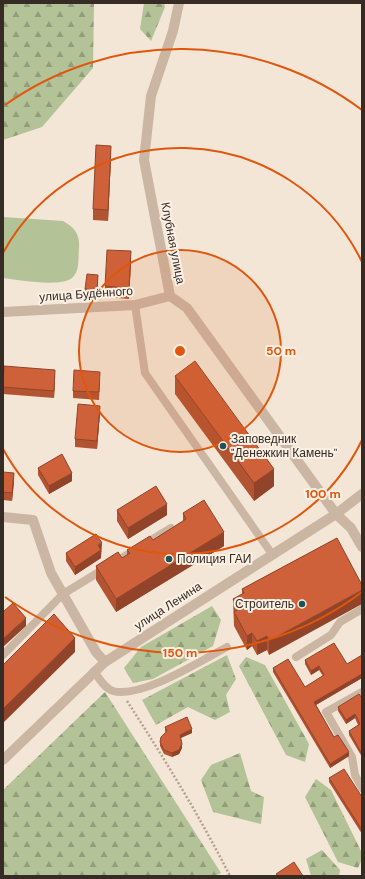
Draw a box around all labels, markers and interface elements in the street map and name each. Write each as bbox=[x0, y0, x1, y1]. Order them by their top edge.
street label: Клубная улица bbox=[157, 201, 189, 286]
street label: улица Будённого bbox=[39, 283, 134, 305]
text: 50 m bbox=[266, 343, 296, 359]
centre of rings bbox=[173, 344, 187, 358]
place label: Заповедник "Денежкин Камень" bbox=[231, 431, 338, 461]
marker: Заповедник "Денежкин Камень" bbox=[218, 441, 228, 451]
text: 100 m bbox=[305, 486, 341, 502]
place label: Полиция ГАИ bbox=[177, 551, 251, 567]
marker: Полиция ГАИ bbox=[164, 554, 174, 564]
street label: улица Ленина bbox=[131, 578, 205, 634]
place label: Строитель bbox=[235, 596, 294, 612]
marker: Строитель bbox=[297, 599, 307, 609]
text: 150 m bbox=[163, 645, 197, 661]

